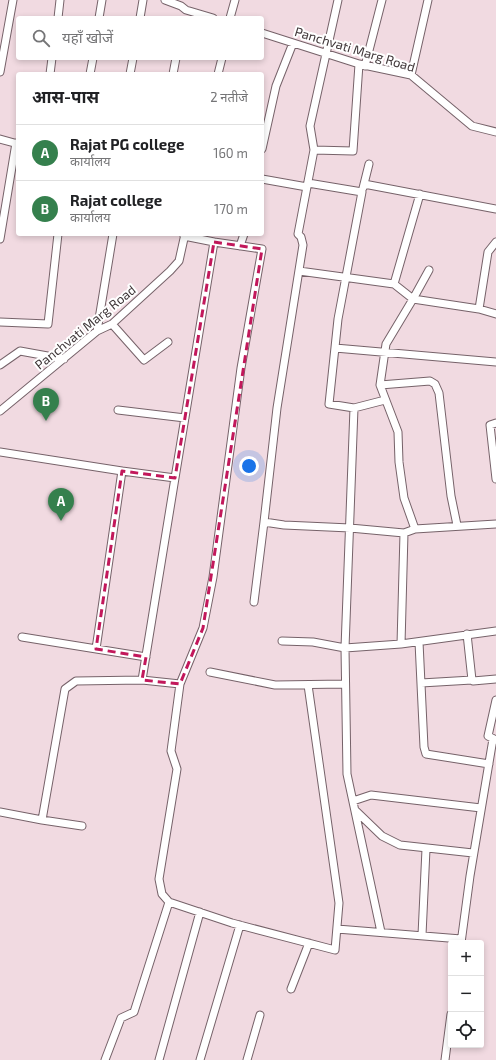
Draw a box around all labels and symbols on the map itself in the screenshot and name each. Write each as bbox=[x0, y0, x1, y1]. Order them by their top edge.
street label: Panchvati Marg Road bbox=[293, 23, 417, 75]
street label: Panchvati Marg Road bbox=[31, 281, 139, 373]
pin: B bbox=[33, 388, 59, 421]
your location bbox=[239, 456, 259, 476]
pin: A bbox=[48, 488, 74, 521]

